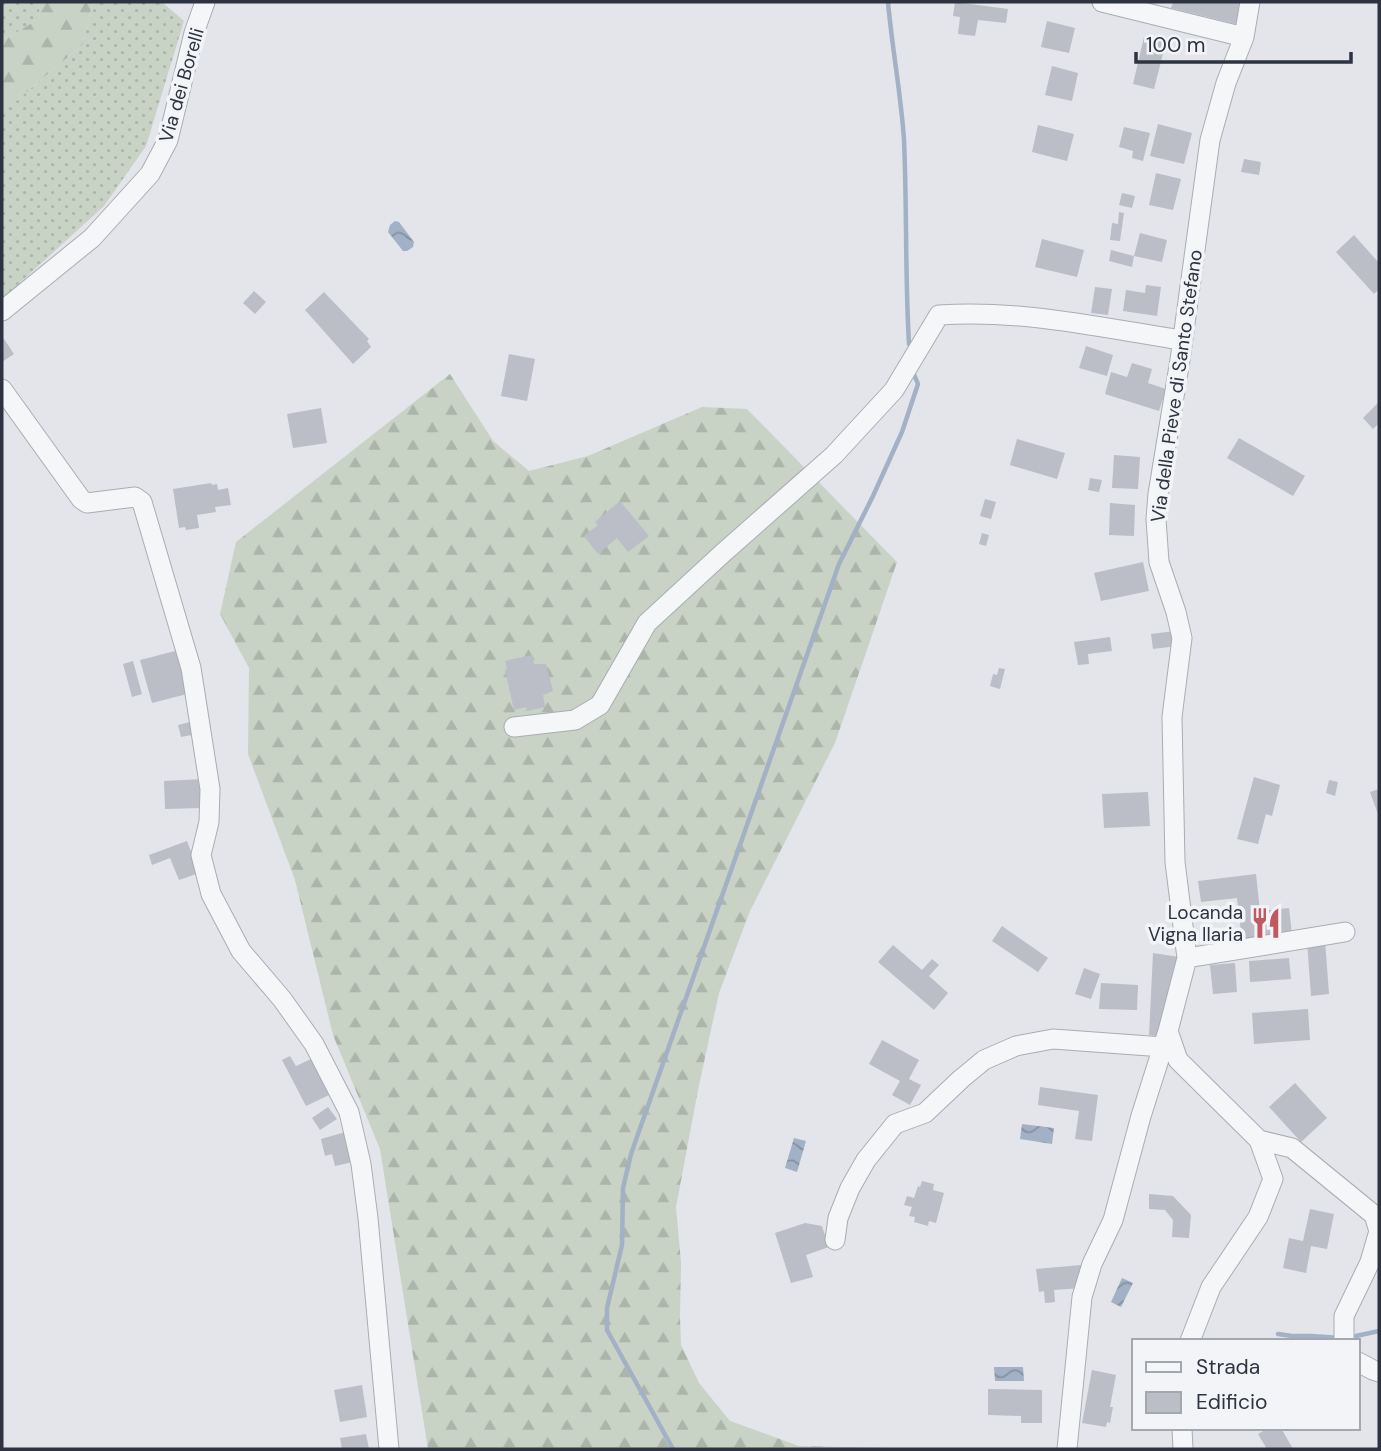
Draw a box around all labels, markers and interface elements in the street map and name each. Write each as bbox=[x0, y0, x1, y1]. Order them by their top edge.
scale bar bbox=[1136, 21, 1351, 65]
street label: Via dei Borelli bbox=[153, 25, 210, 145]
text: 100 m bbox=[1146, 31, 1206, 59]
street label: Via della Pieve di Santo Stefano bbox=[1145, 248, 1208, 524]
place label: Locanda Vigna Ilaria bbox=[1148, 900, 1243, 947]
restaurant icon: Locanda Vigna Ilaria bbox=[1249, 906, 1283, 940]
legend bbox=[1132, 1339, 1360, 1430]
text: Strada bbox=[1196, 1353, 1260, 1381]
text: Edificio bbox=[1196, 1388, 1267, 1416]

